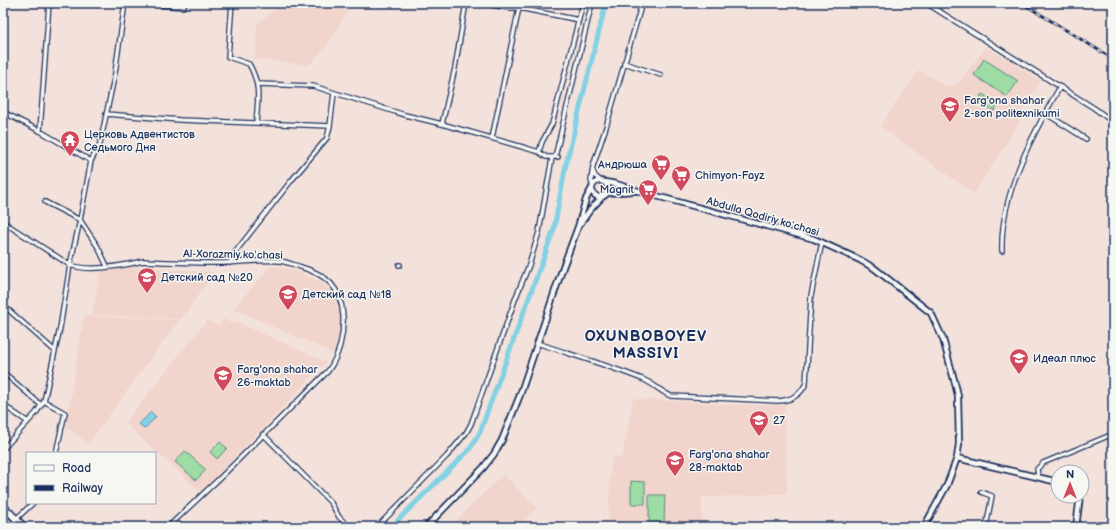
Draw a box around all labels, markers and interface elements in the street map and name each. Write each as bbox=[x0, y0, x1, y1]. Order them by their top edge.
place label: Farg'ona shahar 2-son politexnikumi bbox=[964, 94, 1060, 120]
school or university icon: Farg'ona shahar 2-son politexnikumi bbox=[939, 95, 961, 123]
place label: Церковь Адвентистов Седьмого Дня bbox=[84, 128, 195, 154]
temple icon: Церковь Адвентистов Седьмого Дня bbox=[59, 129, 81, 157]
supermarket icon: Андрюша bbox=[650, 153, 672, 181]
place label: Андрюша bbox=[597, 158, 647, 171]
supermarket icon: Chimyon-Fayz bbox=[670, 164, 692, 192]
place label: Chimyon-Fayz bbox=[695, 169, 765, 182]
supermarket icon: Magnit bbox=[637, 178, 659, 206]
place label: Magnit bbox=[600, 183, 635, 196]
street label: Abdulla Qodiriy koʻchasi bbox=[705, 194, 821, 239]
street label: Al-Xorazmiy koʻchasi bbox=[183, 247, 283, 262]
school or university icon: Детский сад №20 bbox=[136, 266, 158, 294]
place label: Детский сад №20 bbox=[161, 271, 253, 284]
school or university icon: Детский сад №18 bbox=[277, 283, 299, 311]
place label: Детский сад №18 bbox=[302, 288, 391, 301]
district label: OXUNBOBOYEV MASSIVI bbox=[585, 327, 707, 363]
school or university icon: Идеал плюс bbox=[1008, 347, 1030, 375]
place label: Идеал плюс bbox=[1033, 352, 1096, 365]
place label: Farg'ona shahar 26-maktab bbox=[237, 363, 319, 389]
school or university icon: Farg'ona shahar 26-maktab bbox=[212, 364, 234, 392]
school or university icon: 27 bbox=[748, 409, 770, 437]
place label: 27 bbox=[773, 414, 785, 427]
place label: Farg'ona shahar 28-maktab bbox=[689, 448, 771, 474]
school or university icon: Farg'ona shahar 28-maktab bbox=[664, 449, 686, 477]
legend bbox=[26, 452, 156, 504]
text: Road bbox=[62, 461, 91, 476]
north arrow bbox=[1050, 464, 1090, 504]
text: N bbox=[1066, 468, 1074, 481]
text: Railway bbox=[62, 481, 104, 496]

